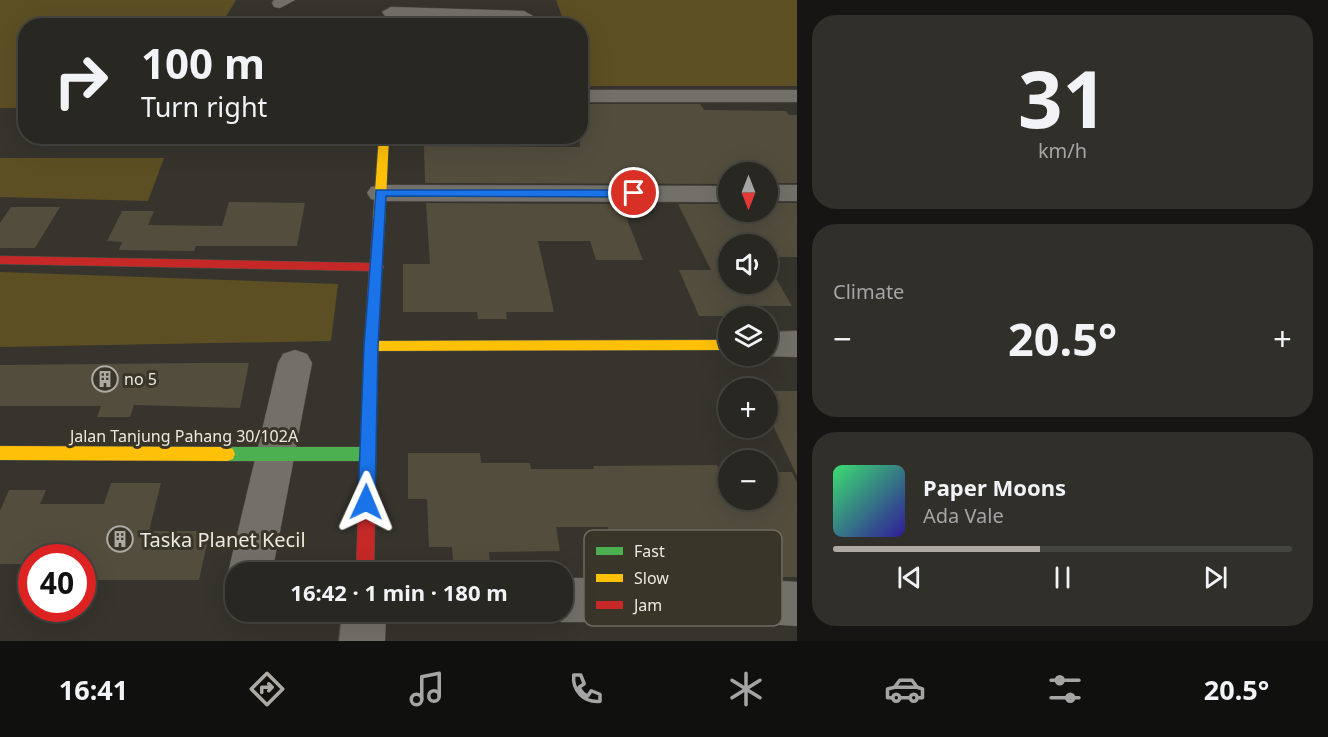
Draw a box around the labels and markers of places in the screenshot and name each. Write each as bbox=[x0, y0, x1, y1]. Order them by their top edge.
pin bbox=[608, 167, 659, 218]
building icon: no 5 bbox=[90, 364, 120, 394]
place label: no 5 bbox=[124, 368, 157, 390]
building icon: Taska Planet Kecil bbox=[105, 524, 135, 554]
place label: Taska Planet Kecil bbox=[140, 526, 306, 553]

